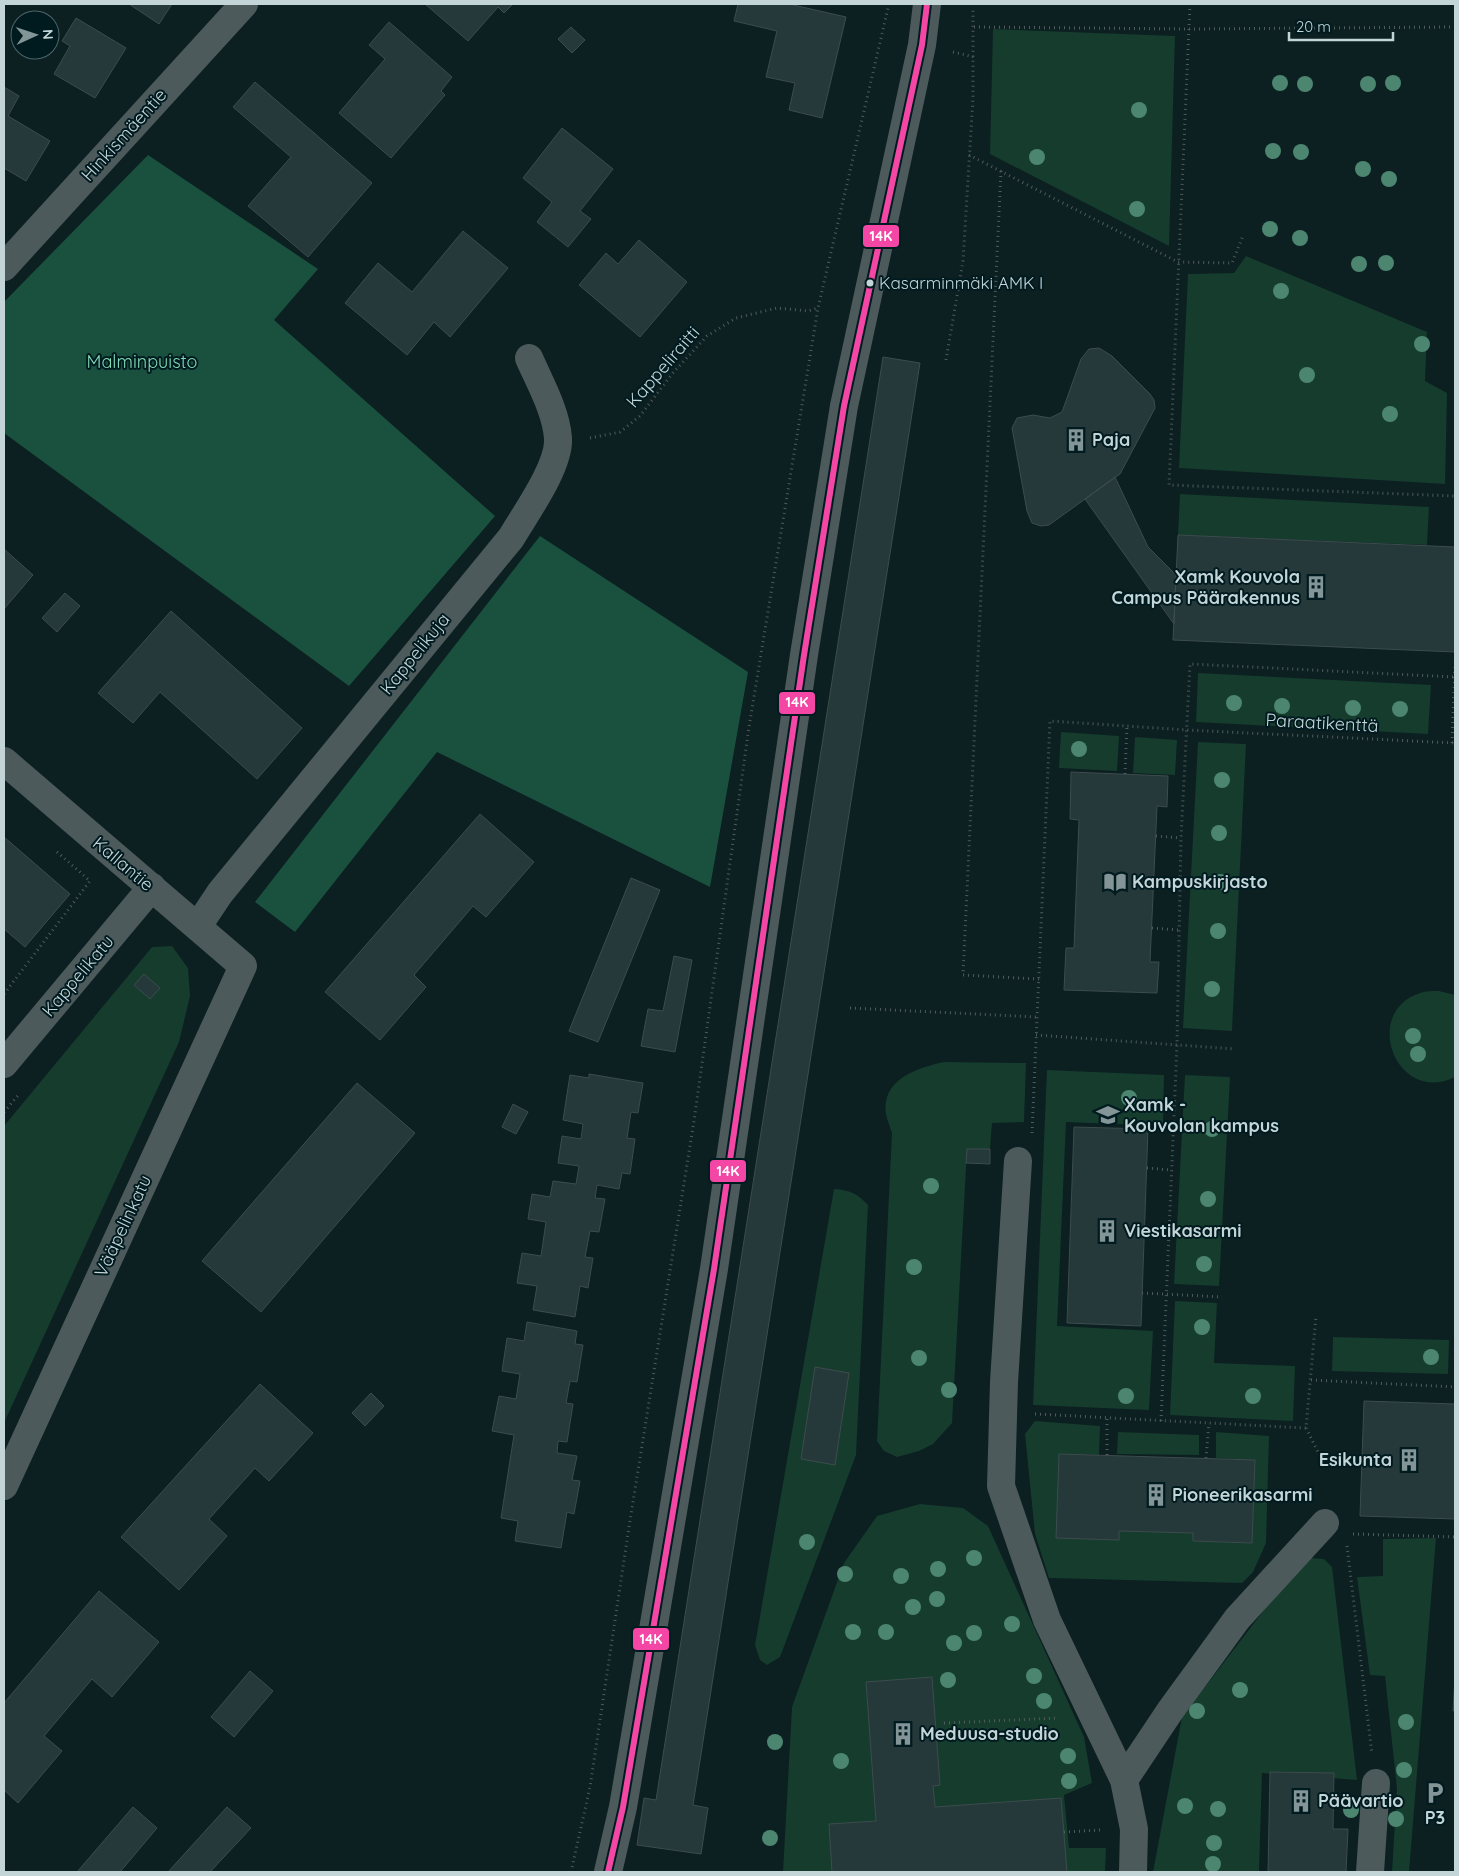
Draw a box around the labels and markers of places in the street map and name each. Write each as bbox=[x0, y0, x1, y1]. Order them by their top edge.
place label: Kasarminmäki AMK I bbox=[879, 272, 1043, 293]
marker: Kasarminmäki AMK I bbox=[865, 278, 875, 288]
building icon: Paja bbox=[1063, 427, 1089, 453]
place label: Paja bbox=[1092, 428, 1130, 451]
place label: Xamk Kouvola Campus Päärakennus bbox=[1112, 565, 1300, 609]
building icon: Xamk Kouvola Campus Päärakennus bbox=[1303, 574, 1329, 600]
library icon: Kampuskirjasto bbox=[1102, 869, 1128, 895]
place label: Kampuskirjasto bbox=[1132, 870, 1268, 893]
place label: Xamk - Kouvolan kampus bbox=[1124, 1093, 1279, 1137]
school or university icon: Xamk - Kouvolan kampus bbox=[1095, 1102, 1121, 1128]
building icon: Viestikasarmi bbox=[1094, 1218, 1120, 1244]
place label: Viestikasarmi bbox=[1124, 1219, 1242, 1242]
building icon: Esikunta bbox=[1396, 1447, 1422, 1473]
place label: Esikunta bbox=[1319, 1448, 1392, 1471]
building icon: Pioneerikasarmi bbox=[1143, 1482, 1169, 1508]
place label: Pioneerikasarmi bbox=[1172, 1483, 1313, 1506]
building icon: Meduusa-studio bbox=[890, 1721, 916, 1747]
place label: Meduusa-studio bbox=[920, 1722, 1059, 1745]
parking icon: P3 bbox=[1422, 1780, 1448, 1806]
building icon: Päävartio bbox=[1288, 1788, 1314, 1814]
place label: Päävartio bbox=[1318, 1789, 1403, 1812]
place label: P3 bbox=[1425, 1806, 1445, 1829]

